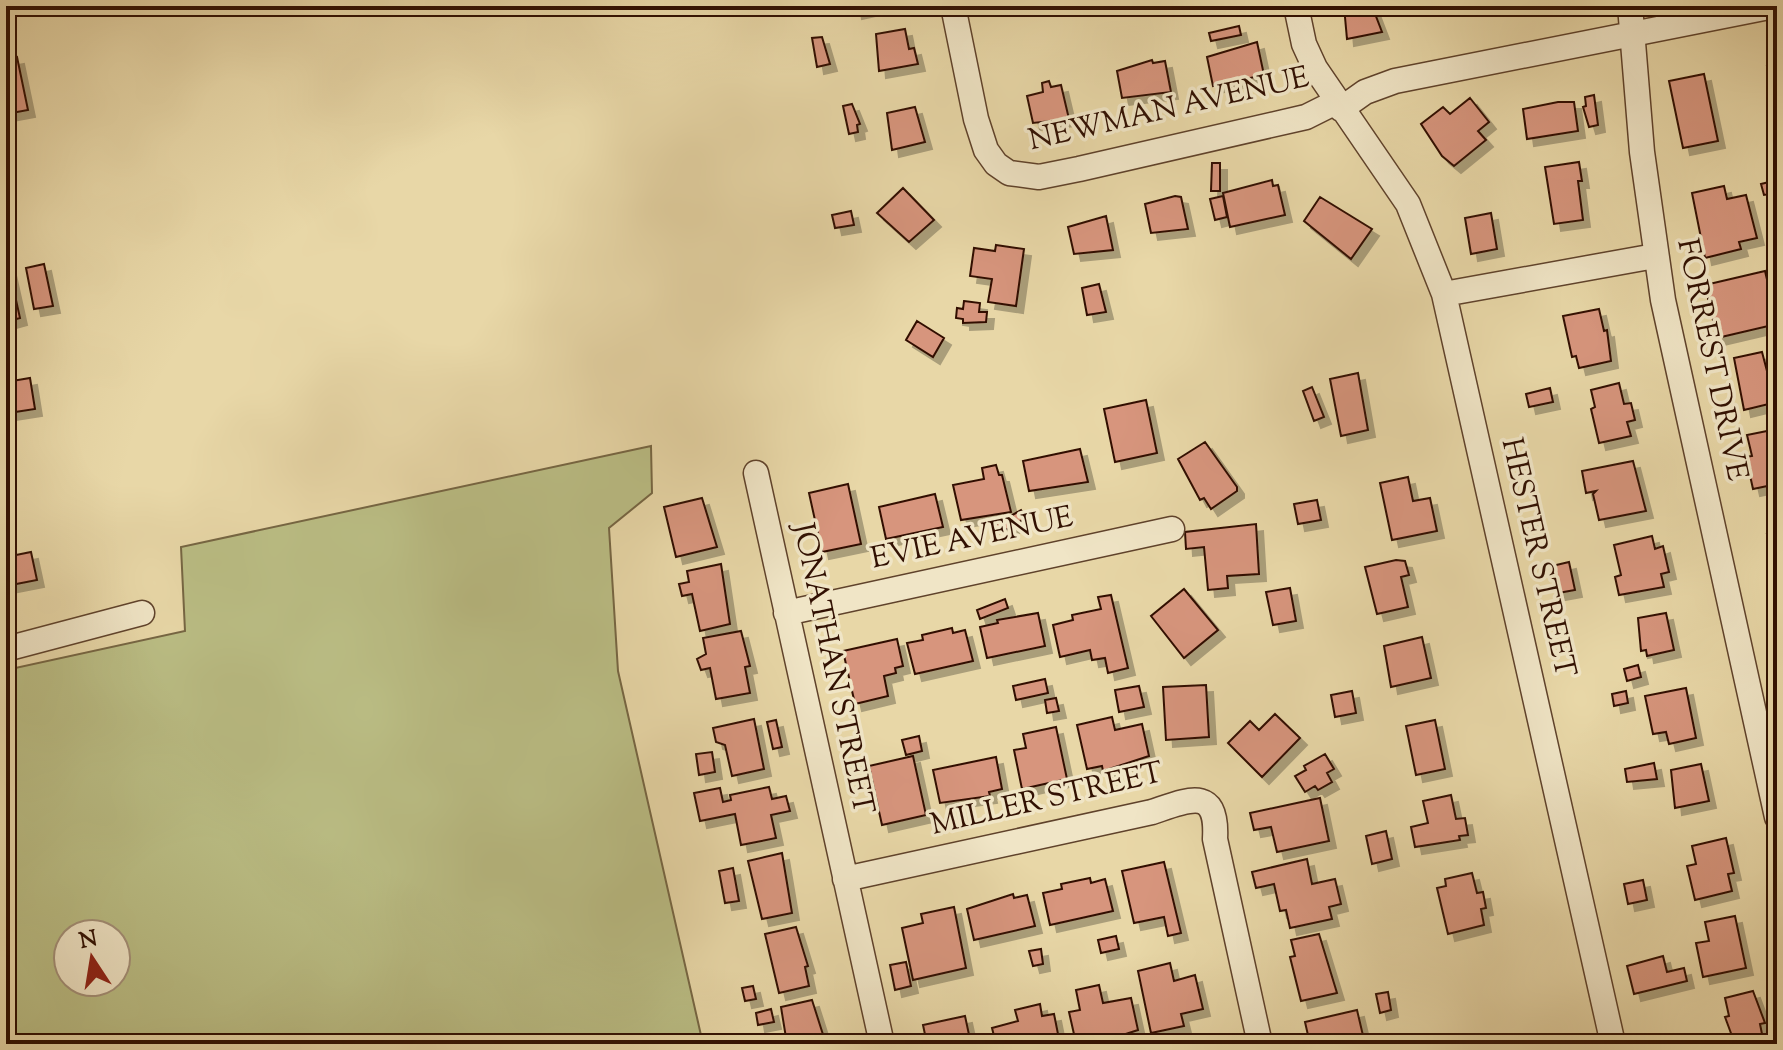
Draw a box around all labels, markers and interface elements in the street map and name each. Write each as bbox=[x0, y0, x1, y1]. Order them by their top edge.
street label: NEWMAN AVENUE bbox=[1025, 57, 1313, 163]
street label: FORREST DRIVE bbox=[1664, 235, 1758, 485]
street label: HESTER STREET bbox=[1489, 434, 1585, 682]
street label: EVIE AVENUE bbox=[867, 497, 1077, 581]
street label: JONATHAN STREET bbox=[780, 518, 884, 818]
street label: MILLER STREET bbox=[926, 752, 1168, 848]
north arrow bbox=[52, 918, 132, 998]
text: N bbox=[77, 924, 101, 959]

